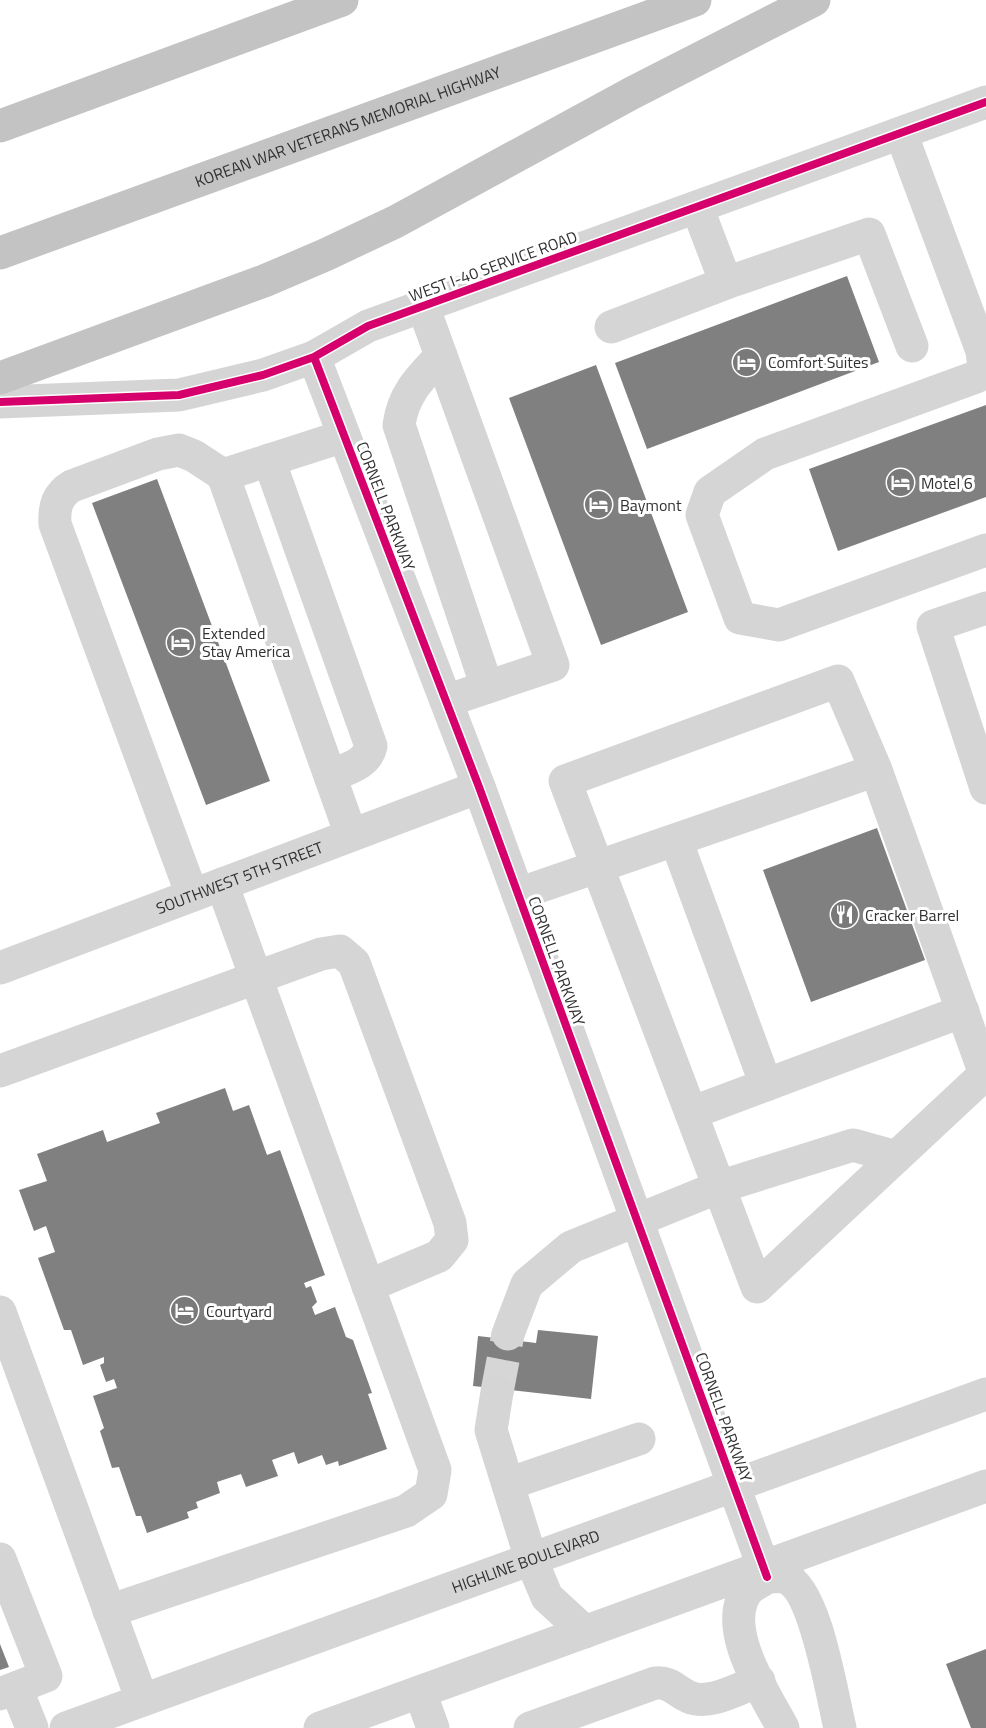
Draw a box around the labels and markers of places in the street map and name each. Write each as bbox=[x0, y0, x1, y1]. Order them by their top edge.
hotel icon: Comfort Suites bbox=[731, 346, 763, 378]
place label: Comfort Suites bbox=[768, 350, 868, 374]
hotel icon: Motel 6 bbox=[884, 467, 916, 499]
place label: Motel 6 bbox=[921, 471, 973, 495]
hotel icon: Baymont bbox=[583, 489, 615, 521]
place label: Baymont bbox=[620, 493, 682, 517]
place label: Extended Stay America bbox=[202, 621, 290, 663]
hotel icon: Extended Stay America bbox=[165, 626, 197, 658]
restaurant icon: Cracker Barrel bbox=[828, 899, 860, 931]
place label: Cracker Barrel bbox=[865, 903, 959, 927]
hotel icon: Courtyard bbox=[169, 1295, 201, 1327]
place label: Courtyard bbox=[206, 1299, 272, 1323]

